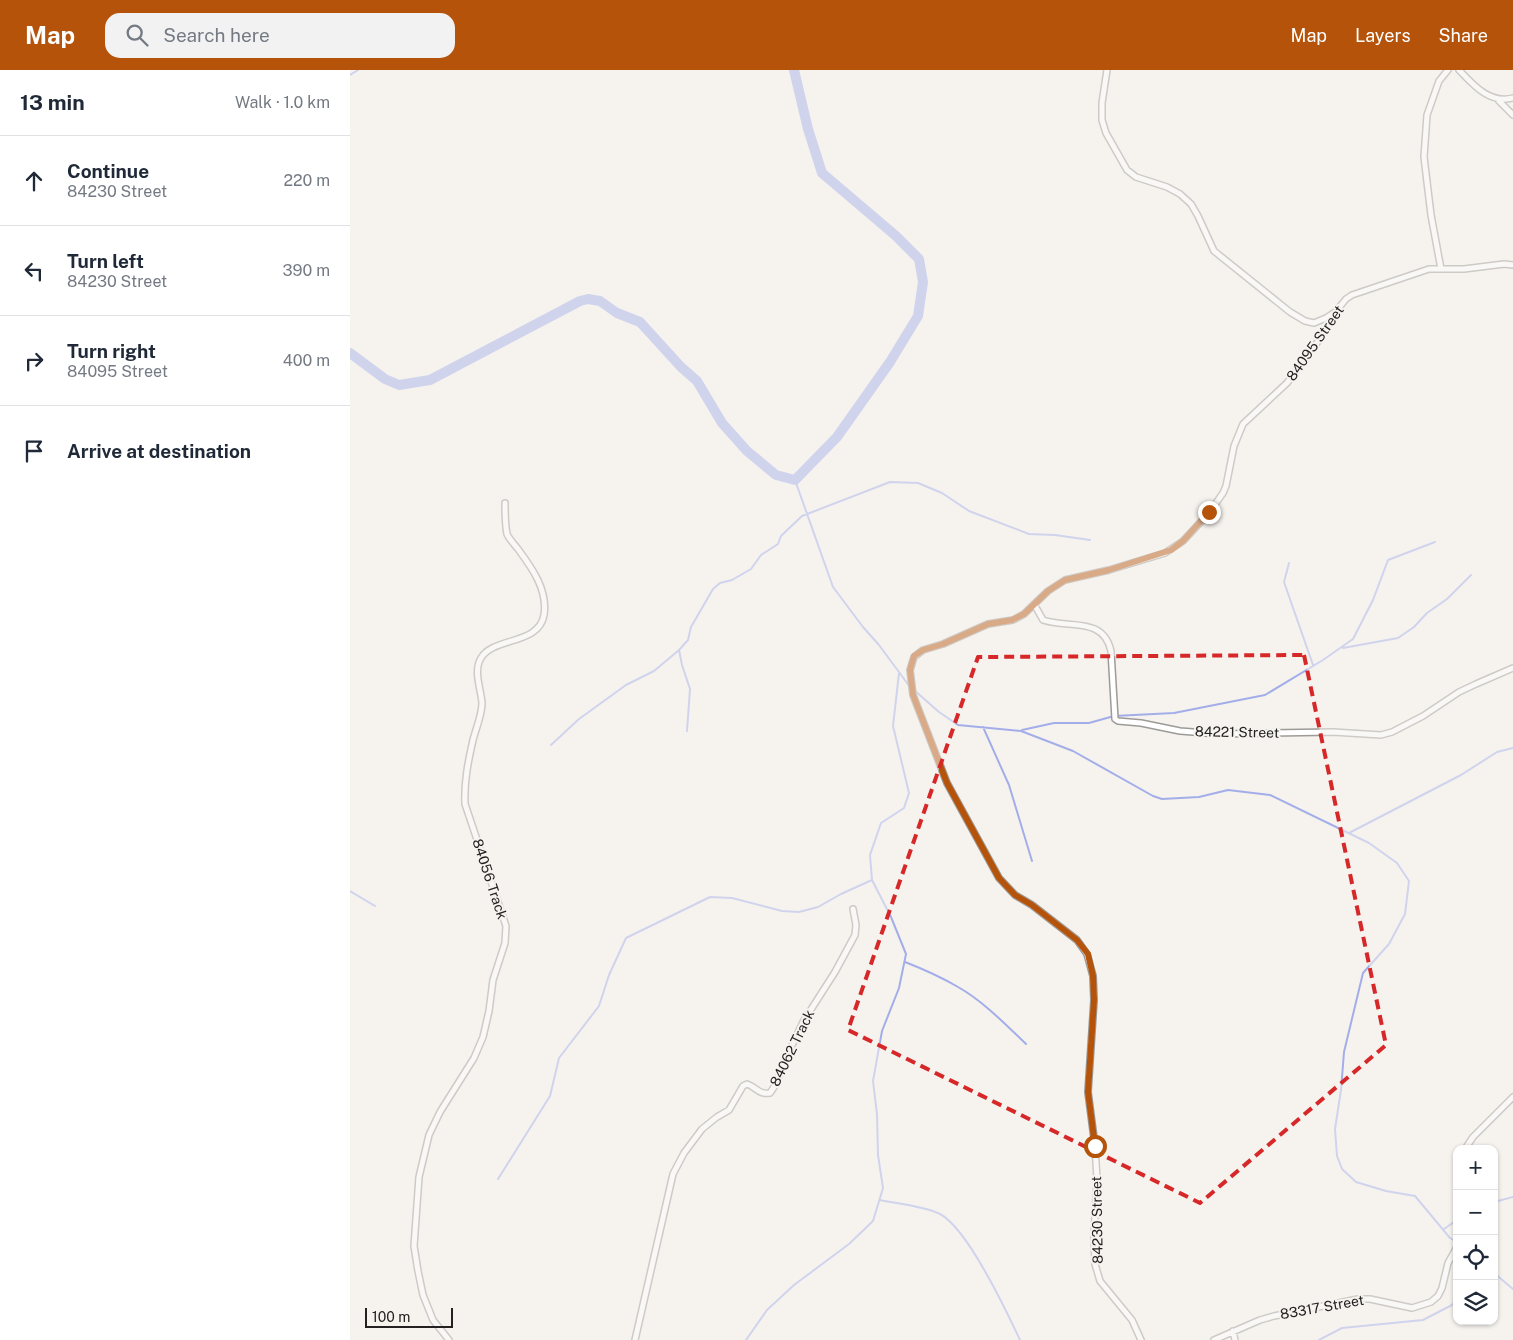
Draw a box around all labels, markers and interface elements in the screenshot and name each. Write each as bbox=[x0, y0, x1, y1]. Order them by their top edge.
search box bbox=[105, 13, 455, 58]
text: Map bbox=[25, 21, 75, 49]
icon: search bbox=[123, 21, 151, 49]
text: Search here bbox=[163, 24, 270, 46]
text: Map bbox=[1291, 25, 1327, 46]
text: Layers bbox=[1355, 25, 1411, 46]
text: Share bbox=[1439, 25, 1488, 46]
text: 13 min bbox=[20, 90, 85, 115]
text: Walk · 1.0 km bbox=[235, 93, 330, 112]
text: Continue bbox=[67, 160, 149, 182]
icon: ahead bbox=[20, 167, 48, 195]
text: 220 m bbox=[283, 171, 330, 190]
text: 84230 Street bbox=[67, 182, 167, 201]
text: Turn left bbox=[67, 250, 144, 272]
icon: left bbox=[20, 257, 48, 285]
text: 390 m bbox=[283, 261, 330, 280]
text: 84230 Street bbox=[67, 272, 167, 291]
street label: 84095 Street bbox=[1283, 302, 1347, 384]
text: Turn right bbox=[67, 340, 156, 362]
icon: right bbox=[20, 347, 48, 375]
text: 400 m bbox=[283, 351, 330, 370]
text: 84095 Street bbox=[67, 362, 168, 381]
icon: arrive bbox=[20, 437, 48, 465]
text: Arrive at destination bbox=[67, 440, 251, 462]
route end bbox=[1198, 501, 1221, 524]
street label: 84221 Street bbox=[1195, 723, 1279, 741]
street label: 84056 Track bbox=[469, 837, 511, 921]
street label: 84062 Track bbox=[767, 1007, 817, 1089]
route start bbox=[1084, 1135, 1107, 1158]
map controls bbox=[1453, 1145, 1498, 1325]
button: + bbox=[1453, 1145, 1498, 1190]
street label: 84230 Street bbox=[1088, 1176, 1106, 1264]
button: − bbox=[1453, 1190, 1498, 1235]
button: locate bbox=[1453, 1235, 1498, 1280]
button: layers bbox=[1453, 1280, 1498, 1325]
street label: 83317 Street bbox=[1279, 1292, 1365, 1322]
scale bar bbox=[365, 1305, 452, 1328]
text: 100 m bbox=[372, 1309, 410, 1325]

